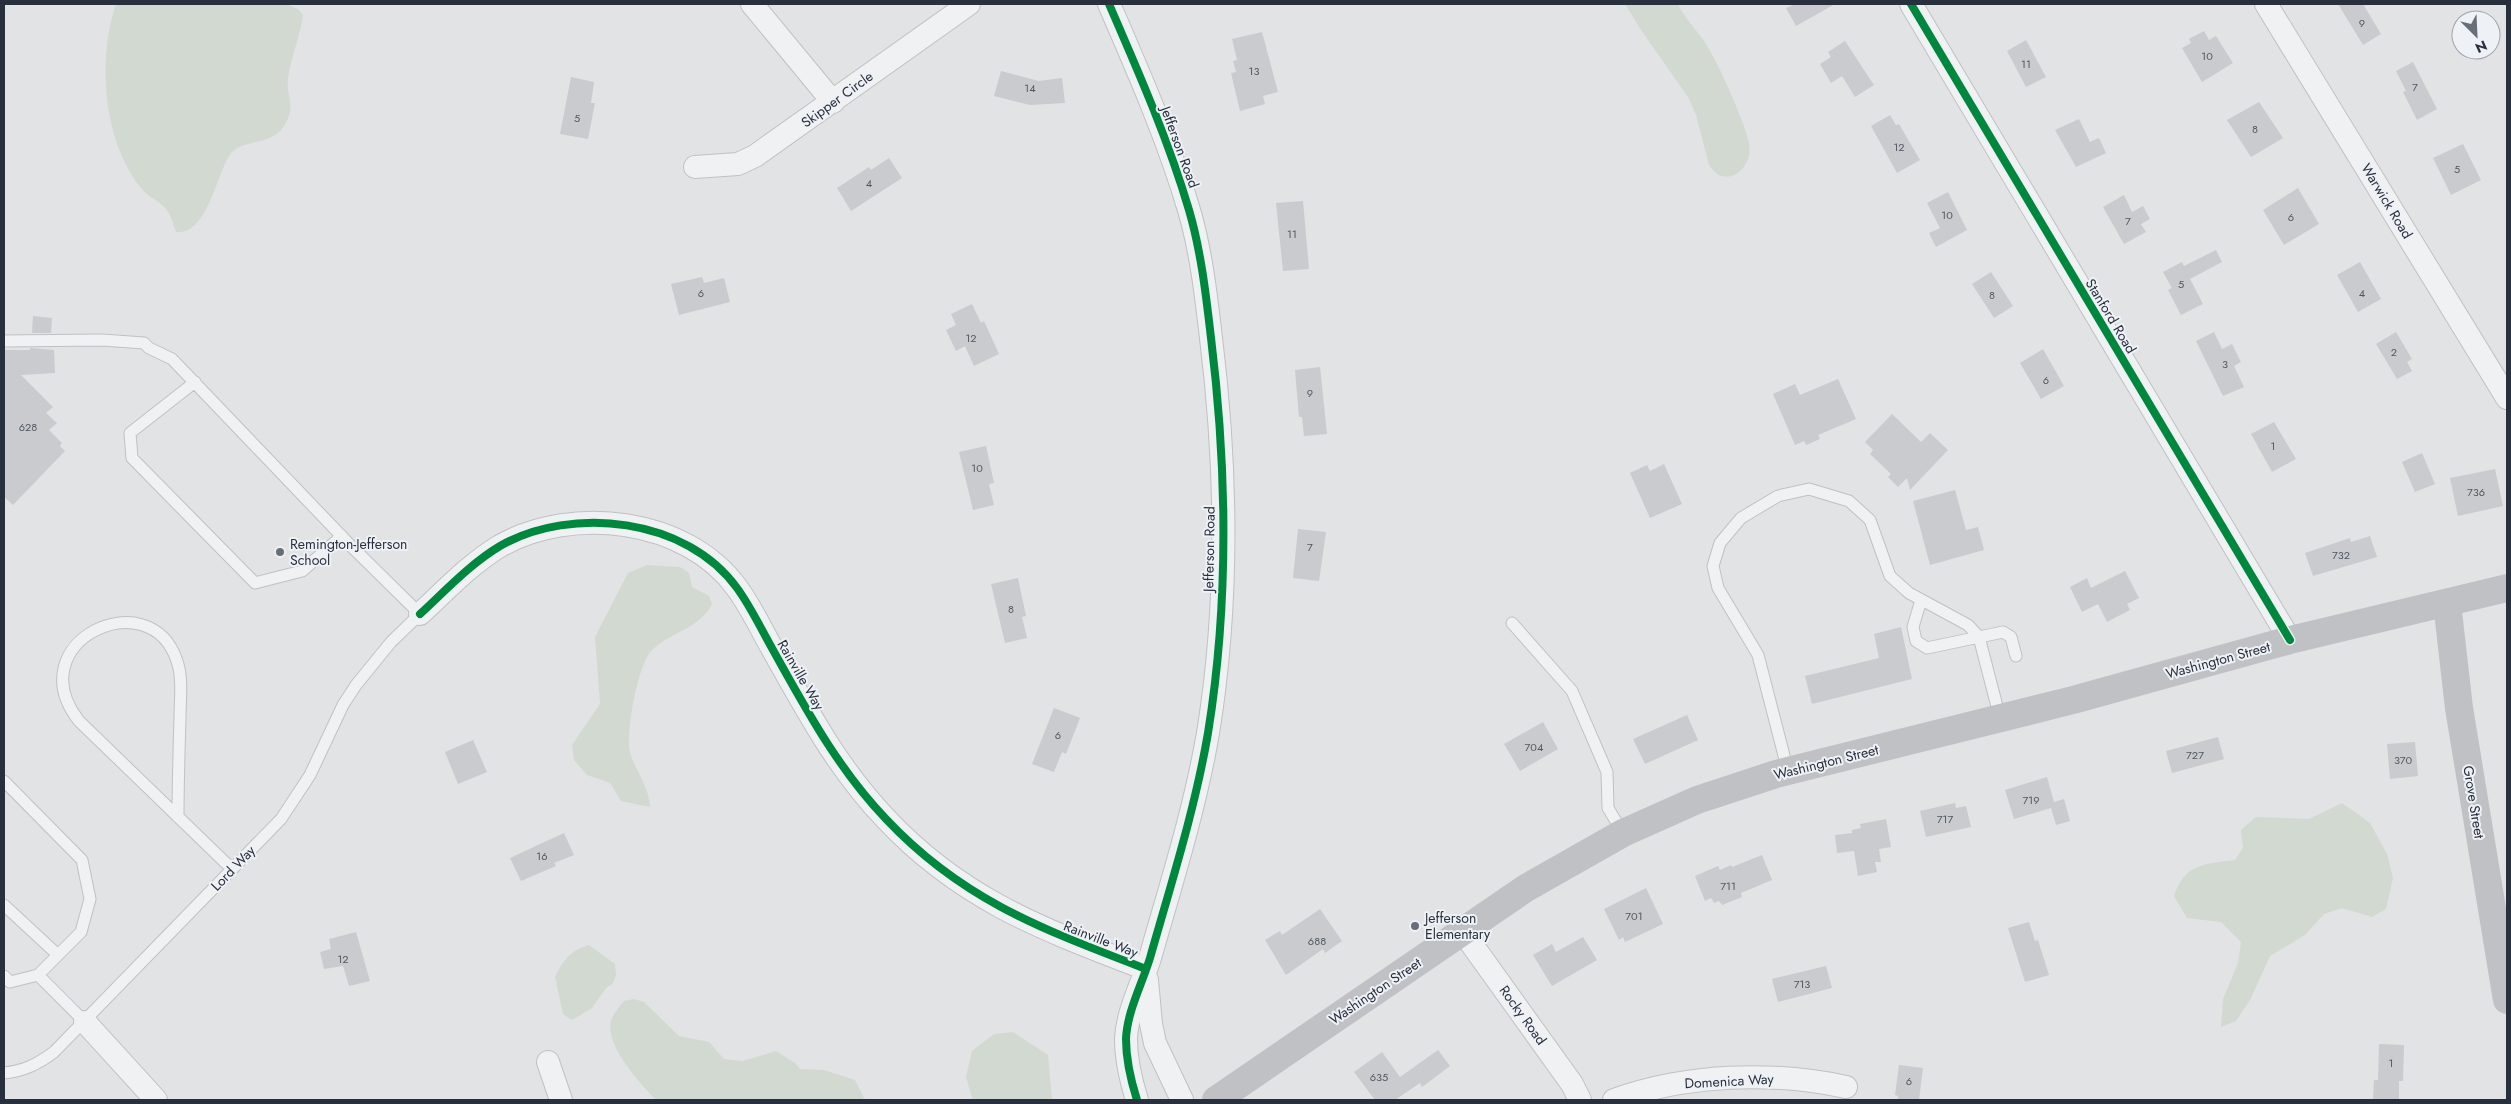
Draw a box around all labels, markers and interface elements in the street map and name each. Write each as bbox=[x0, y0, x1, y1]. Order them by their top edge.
north arrow bbox=[2451, 10, 2501, 60]
house number: 9 bbox=[2359, 15, 2365, 31]
text: N bbox=[2472, 35, 2490, 58]
house number: 10 bbox=[2201, 48, 2213, 64]
house number: 11 bbox=[2021, 56, 2031, 72]
house number: 13 bbox=[1249, 63, 1259, 79]
street label: Skipper Circle bbox=[797, 66, 877, 132]
house number: 7 bbox=[2412, 79, 2418, 95]
house number: 14 bbox=[1024, 80, 1036, 96]
street label: Jefferson Road bbox=[1155, 101, 1204, 191]
house number: 5 bbox=[574, 110, 580, 126]
house number: 8 bbox=[2252, 121, 2258, 137]
house number: 12 bbox=[1893, 139, 1905, 155]
street label: Warwick Road bbox=[2357, 159, 2417, 243]
house number: 5 bbox=[2454, 161, 2460, 177]
house number: 4 bbox=[866, 175, 873, 191]
house number: 10 bbox=[1941, 207, 1953, 223]
house number: 6 bbox=[2288, 209, 2294, 225]
house number: 7 bbox=[2125, 213, 2131, 229]
house number: 11 bbox=[1287, 226, 1297, 242]
street label: Stanford Road bbox=[2081, 275, 2141, 357]
house number: 5 bbox=[2178, 276, 2184, 292]
house number: 6 bbox=[698, 285, 704, 301]
house number: 4 bbox=[2359, 285, 2366, 301]
house number: 8 bbox=[1989, 287, 1995, 303]
house number: 12 bbox=[965, 330, 977, 346]
house number: 2 bbox=[2391, 344, 2397, 360]
house number: 3 bbox=[2222, 356, 2228, 372]
house number: 6 bbox=[2043, 372, 2049, 388]
house number: 9 bbox=[1307, 385, 1313, 401]
house number: 628 bbox=[19, 419, 37, 435]
house number: 1 bbox=[2271, 438, 2275, 454]
house number: 10 bbox=[971, 460, 983, 476]
house number: 736 bbox=[2467, 484, 2485, 500]
street label: Jefferson Road bbox=[1198, 506, 1220, 594]
place label: Remington-Jefferson School bbox=[290, 534, 407, 570]
house number: 7 bbox=[1307, 539, 1313, 555]
marker: Remington-Jefferson School bbox=[274, 546, 286, 558]
house number: 732 bbox=[2332, 547, 2350, 563]
house number: 8 bbox=[1008, 601, 1014, 617]
street label: Rainville Way bbox=[773, 636, 830, 715]
street label: Washington Street bbox=[2164, 636, 2273, 684]
house number: 6 bbox=[1055, 727, 1061, 743]
house number: 704 bbox=[1525, 739, 1544, 755]
street label: Washington Street bbox=[1772, 739, 1881, 785]
house number: 727 bbox=[2186, 747, 2204, 763]
house number: 370 bbox=[2394, 752, 2413, 768]
street label: Grove Street bbox=[2458, 764, 2490, 841]
house number: 719 bbox=[2022, 792, 2040, 808]
house number: 717 bbox=[1937, 811, 1953, 827]
street label: Lord Way bbox=[206, 840, 260, 895]
house number: 16 bbox=[536, 848, 548, 864]
house number: 711 bbox=[1720, 878, 1736, 894]
place label: Jefferson Elementary bbox=[1423, 908, 1491, 944]
house number: 701 bbox=[1625, 908, 1643, 924]
street label: Rainville Way bbox=[1061, 916, 1142, 963]
marker: Jefferson Elementary bbox=[1409, 920, 1421, 932]
house number: 688 bbox=[1308, 933, 1326, 949]
house number: 12 bbox=[337, 951, 349, 967]
street label: Washington Street bbox=[1325, 952, 1426, 1029]
house number: 713 bbox=[1794, 976, 1810, 992]
street label: Rocky Road bbox=[1495, 981, 1551, 1049]
house number: 1 bbox=[2389, 1055, 2393, 1071]
house number: 635 bbox=[1370, 1069, 1388, 1085]
street label: Domenica Way bbox=[1684, 1069, 1775, 1093]
house number: 6 bbox=[1906, 1073, 1912, 1089]

